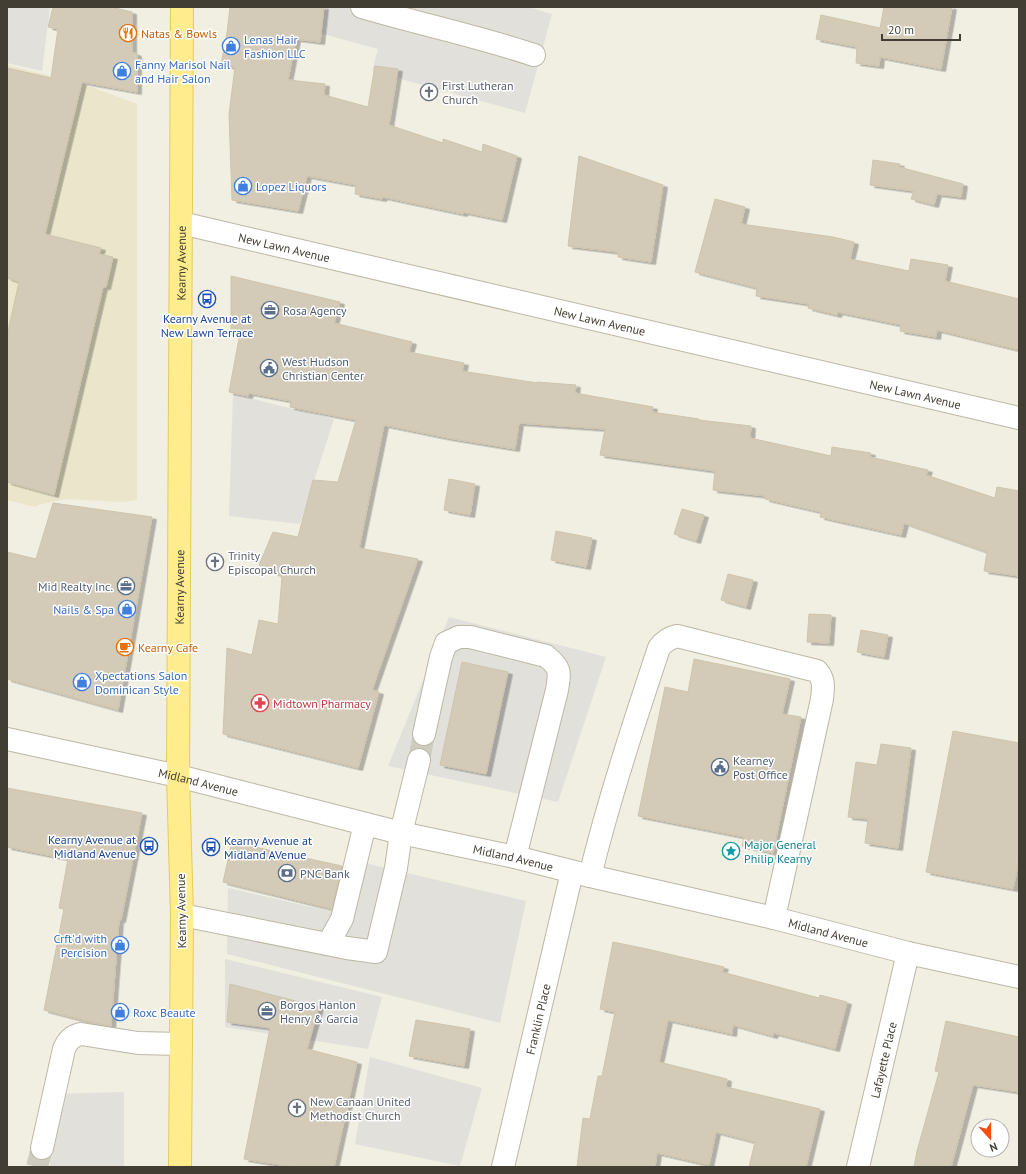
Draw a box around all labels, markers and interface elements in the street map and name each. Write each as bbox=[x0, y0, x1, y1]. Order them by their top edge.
scale bar bbox=[882, 16, 960, 42]
text: 20 m bbox=[888, 22, 914, 37]
restaurant icon: Natas & Bowls bbox=[118, 23, 138, 43]
place label: Natas & Bowls bbox=[141, 26, 217, 41]
place label: Lenas Hair Fashion LLC bbox=[244, 32, 306, 61]
shop icon: Lenas Hair Fashion LLC bbox=[221, 36, 241, 56]
place label: Fanny Marisol Nail and Hair Salon bbox=[135, 57, 231, 86]
shop icon: Fanny Marisol Nail and Hair Salon bbox=[112, 61, 132, 81]
place label: First Lutheran Church bbox=[442, 78, 514, 107]
church icon: First Lutheran Church bbox=[419, 82, 439, 102]
shop icon: Lopez Liquors bbox=[233, 176, 253, 196]
place label: Lopez Liquors bbox=[256, 179, 327, 194]
street label: Kearny Avenue bbox=[173, 226, 188, 301]
street label: New Lawn Avenue bbox=[237, 229, 331, 265]
bus stop icon: Kearny Avenue at New Lawn Terrace bbox=[197, 289, 217, 309]
office icon: Rosa Agency bbox=[260, 300, 280, 320]
place label: Rosa Agency bbox=[283, 303, 347, 318]
street label: New Lawn Avenue bbox=[553, 303, 647, 338]
place label: Kearny Avenue at New Lawn Terrace bbox=[161, 311, 253, 340]
place label: West Hudson Christian Center bbox=[282, 354, 364, 383]
public building icon: West Hudson Christian Center bbox=[259, 358, 279, 378]
street label: New Lawn Avenue bbox=[868, 376, 963, 412]
place label: Trinity Episcopal Church bbox=[228, 548, 316, 577]
street label: Kearny Avenue bbox=[171, 550, 187, 625]
church icon: Trinity Episcopal Church bbox=[205, 552, 225, 572]
office icon: Mid Realty Inc. bbox=[116, 576, 136, 596]
place label: Mid Realty Inc. bbox=[38, 579, 113, 594]
shop icon: Nails & Spa bbox=[117, 599, 137, 619]
place label: Nails & Spa bbox=[53, 602, 114, 617]
cafe icon: Kearny Cafe bbox=[115, 637, 135, 657]
place label: Kearny Cafe bbox=[138, 640, 198, 655]
place label: Xpectations Salon Dominican Style bbox=[95, 668, 187, 697]
shop icon: Xpectations Salon Dominican Style bbox=[72, 672, 92, 692]
pharmacy icon: Midtown Pharmacy bbox=[250, 693, 270, 713]
place label: Midtown Pharmacy bbox=[273, 696, 371, 711]
place label: Kearney Post Office bbox=[733, 753, 788, 782]
public building icon: Kearney Post Office bbox=[710, 757, 730, 777]
street label: Midland Avenue bbox=[157, 764, 240, 799]
place label: Kearny Avenue at Midland Avenue bbox=[48, 832, 136, 861]
place label: Kearny Avenue at Midland AVenue bbox=[224, 833, 312, 862]
bus stop icon: Kearny Avenue at Midland Avenue bbox=[139, 836, 159, 856]
bus stop icon: Kearny Avenue at Midland AVenue bbox=[201, 837, 221, 857]
place label: Major General Philip Kearny bbox=[744, 837, 816, 866]
street label: Midland Avenue bbox=[472, 841, 555, 874]
place icon: Major General Philip Kearny bbox=[721, 841, 741, 861]
bank icon: PNC Bank bbox=[277, 863, 297, 883]
place label: PNC Bank bbox=[300, 866, 350, 881]
street label: Kearny Avenue bbox=[173, 873, 189, 949]
street label: Midland Avenue bbox=[787, 915, 870, 950]
place label: Crft'd with Percision bbox=[54, 931, 107, 960]
shop icon: Crft'd with Percision bbox=[110, 935, 130, 955]
street label: Franklin Place bbox=[522, 982, 553, 1056]
place label: Borgos Hanlon Henry & Garcia bbox=[280, 997, 358, 1026]
office icon: Borgos Hanlon Henry & Garcia bbox=[257, 1001, 277, 1021]
shop icon: Roxc Beaute bbox=[110, 1002, 130, 1022]
place label: Roxc Beaute bbox=[133, 1005, 196, 1020]
street label: Lafayette Place bbox=[867, 1020, 899, 1100]
place label: New Canaan United Methodist Church bbox=[310, 1094, 411, 1123]
church icon: New Canaan United Methodist Church bbox=[287, 1098, 307, 1118]
north arrow bbox=[970, 1118, 1010, 1158]
text: N bbox=[988, 1140, 999, 1155]

